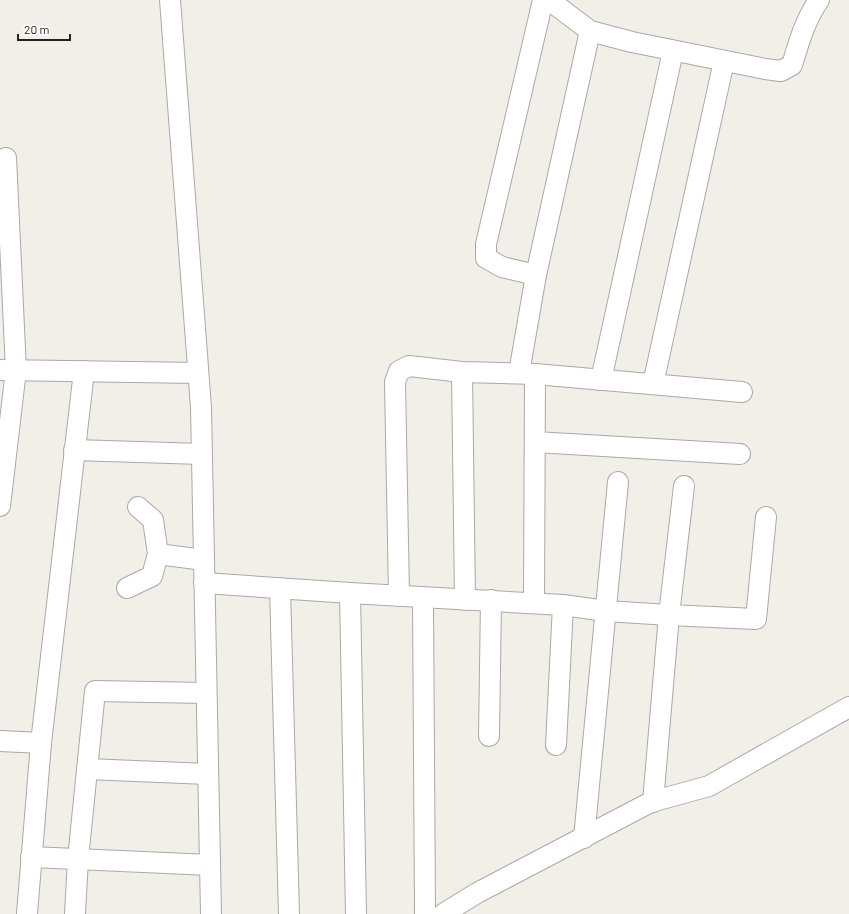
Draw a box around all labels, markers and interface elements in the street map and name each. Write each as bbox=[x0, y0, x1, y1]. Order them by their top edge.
scale bar bbox=[18, 16, 70, 42]
text: 20 m bbox=[24, 22, 50, 36]

